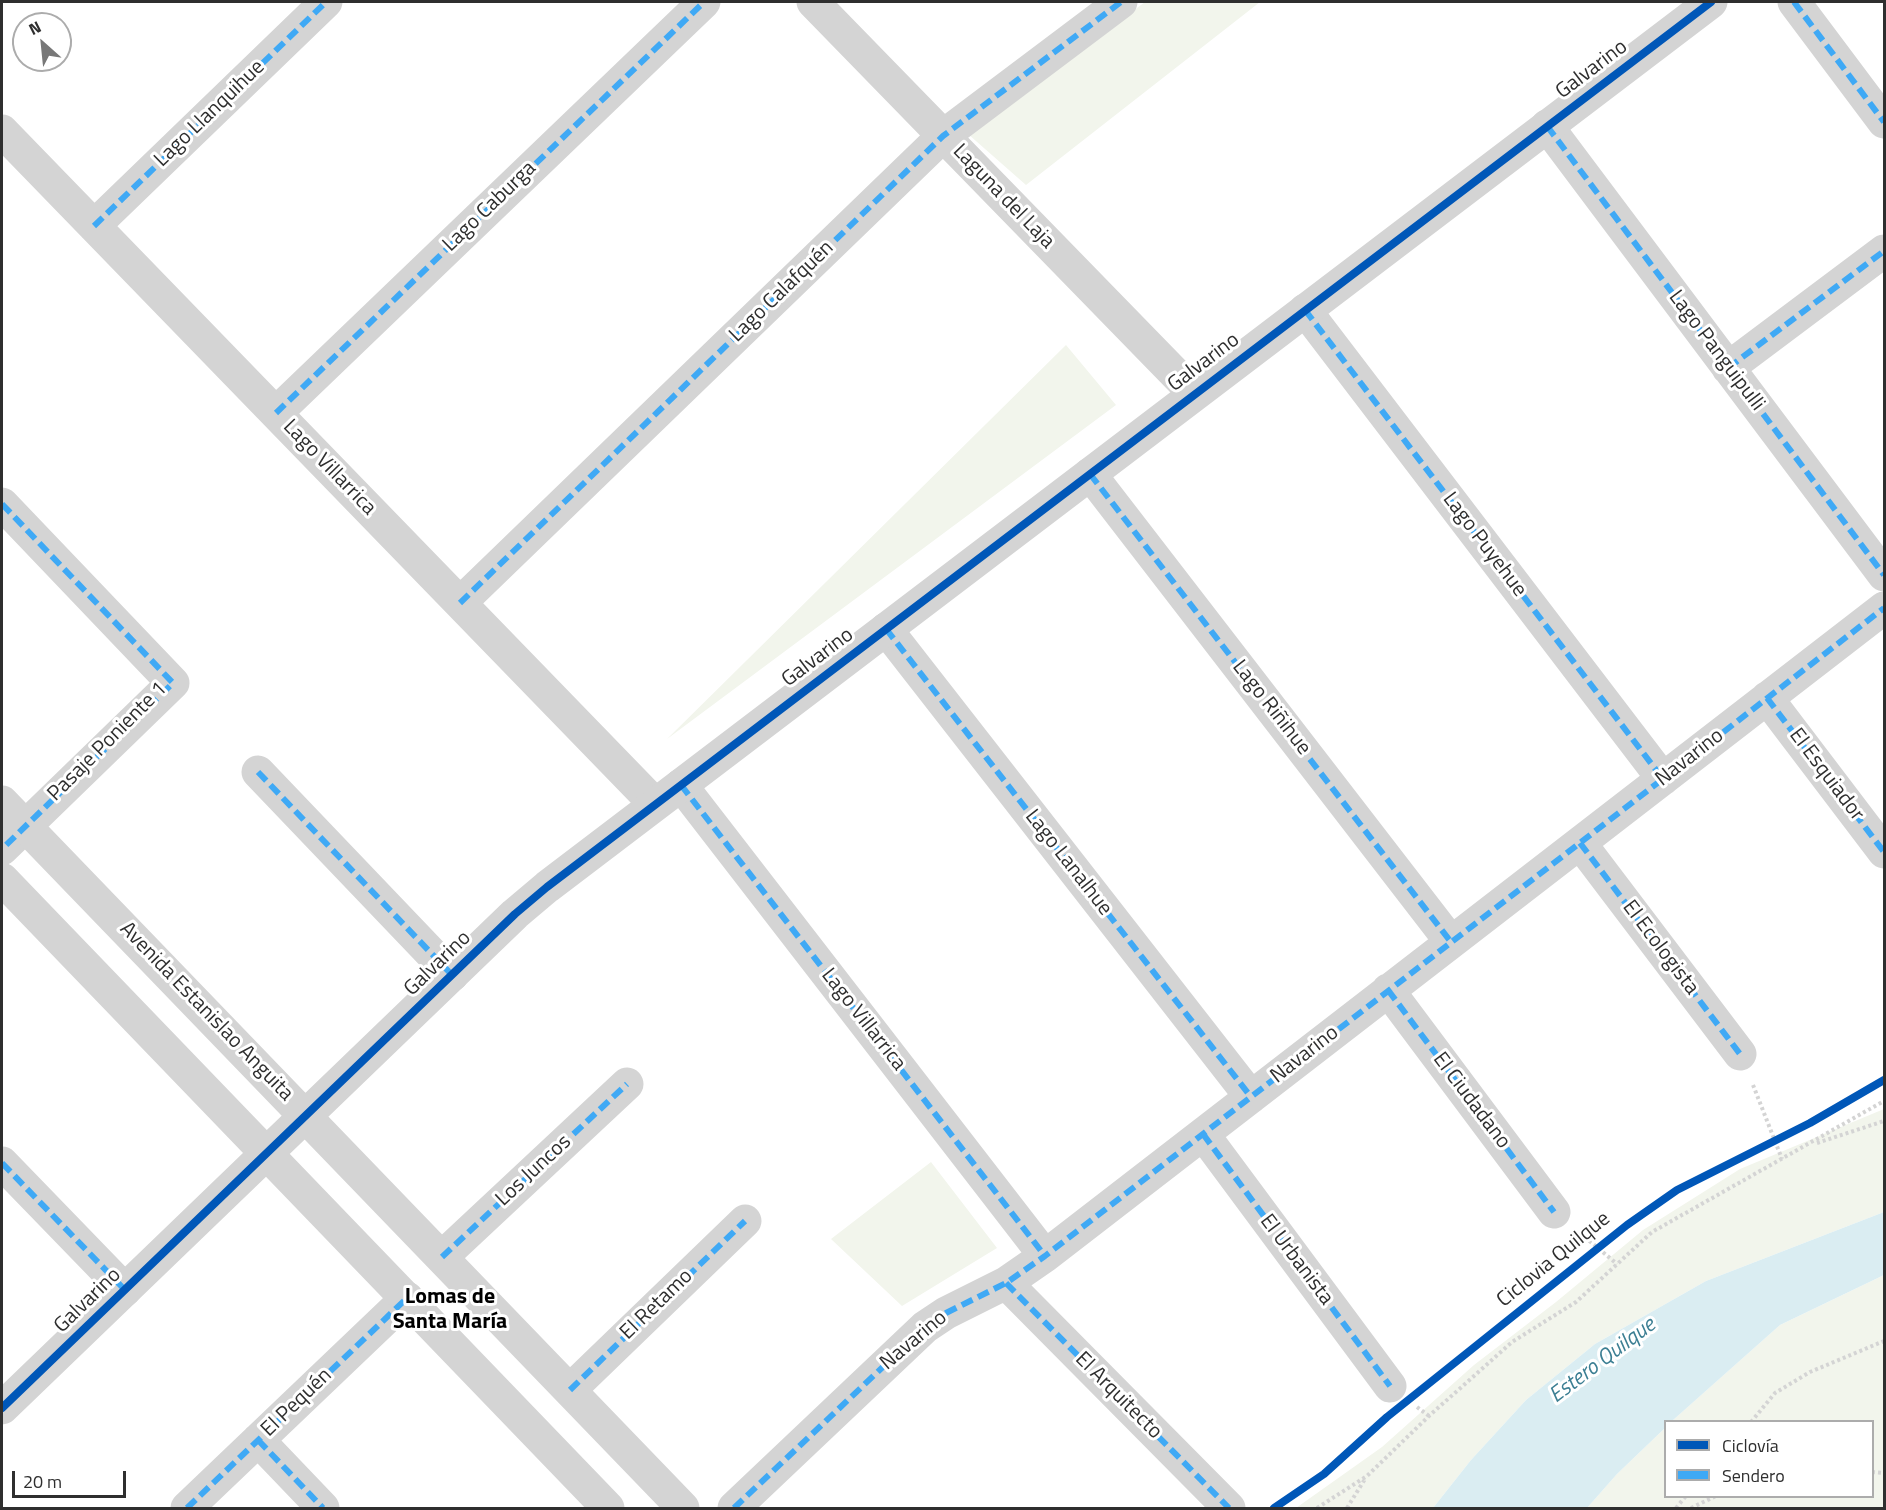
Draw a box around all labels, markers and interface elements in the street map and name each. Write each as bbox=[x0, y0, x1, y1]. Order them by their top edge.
north arrow bbox=[12, 12, 72, 72]
text: N bbox=[24, 15, 45, 41]
street label: Galvarino bbox=[1551, 35, 1633, 105]
street label: Lago Llanquihue bbox=[150, 55, 270, 173]
street label: Laguna del Laja bbox=[947, 139, 1059, 255]
street label: Lago Caburga bbox=[438, 156, 542, 258]
street label: Lago Calafquén bbox=[725, 236, 839, 348]
street label: Lago Panguipulli bbox=[1663, 286, 1769, 416]
street label: Galvarino bbox=[1163, 328, 1245, 398]
street label: Lago Villarrica bbox=[277, 415, 381, 521]
street label: Lago Puyehue bbox=[1437, 488, 1531, 602]
street label: Galvarino bbox=[777, 623, 859, 693]
street label: Lago Riñihue bbox=[1226, 656, 1316, 760]
street label: Pasaje Poniente 1 bbox=[43, 677, 173, 807]
street label: Navarino bbox=[1651, 724, 1729, 792]
street label: El Esquiador bbox=[1783, 724, 1869, 826]
street label: Lago Lanalhue bbox=[1019, 805, 1117, 921]
street label: El Ecologista bbox=[1616, 896, 1704, 1000]
street label: Avenida Estanislao Anguita bbox=[114, 917, 298, 1107]
street label: Galvarino bbox=[399, 926, 477, 1002]
street label: Lago Villarrica bbox=[815, 964, 911, 1076]
street label: Navarino bbox=[1266, 1021, 1344, 1089]
street label: El Ciudadano bbox=[1427, 1048, 1515, 1154]
street label: Los Juncos bbox=[491, 1130, 577, 1212]
street label: Ciclovia Quilque bbox=[1492, 1207, 1616, 1313]
street label: El Urbanista bbox=[1254, 1210, 1338, 1310]
street label: Galvarino bbox=[49, 1263, 127, 1339]
street label: El Retamo bbox=[616, 1264, 698, 1346]
district label: Lomas de Santa María bbox=[393, 1285, 507, 1336]
street label: Navarino bbox=[876, 1306, 952, 1376]
water label: Estero Quilque bbox=[1545, 1312, 1661, 1410]
street label: El Arquitecto bbox=[1069, 1347, 1167, 1445]
street label: El Pequén bbox=[257, 1363, 337, 1443]
legend bbox=[1664, 1420, 1874, 1498]
text: Ciclovía bbox=[1722, 1432, 1779, 1459]
scale bar bbox=[15, 1459, 129, 1497]
text: Sendero bbox=[1722, 1462, 1785, 1489]
text: 20 m bbox=[23, 1468, 62, 1495]

